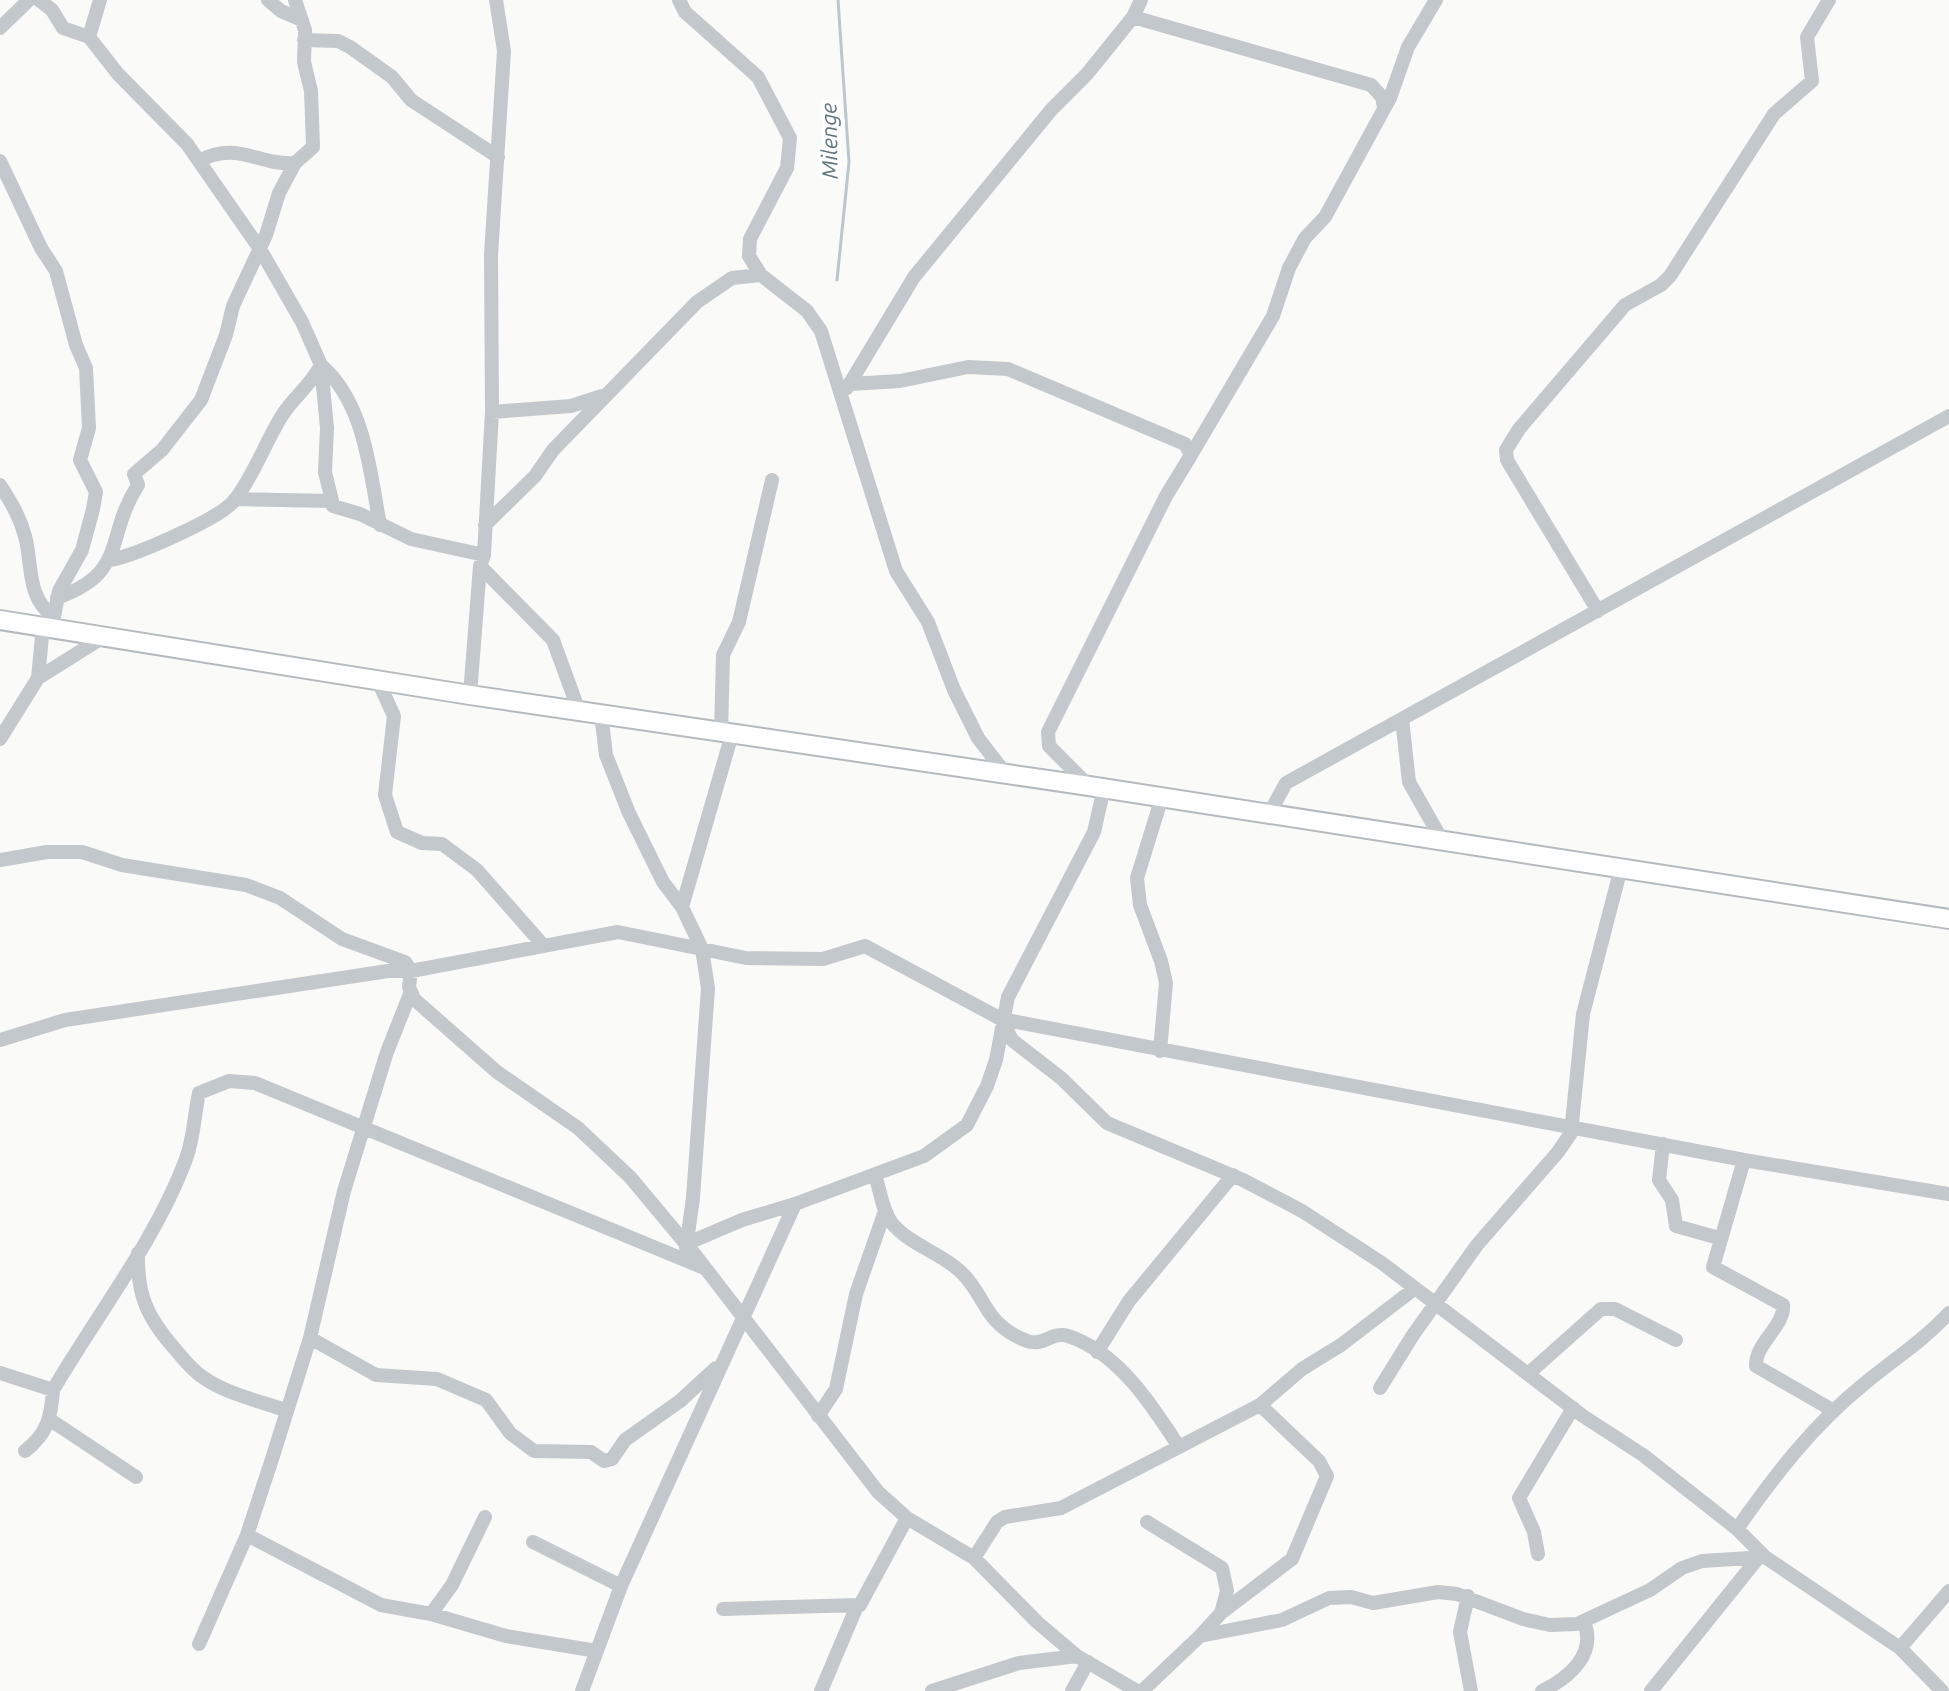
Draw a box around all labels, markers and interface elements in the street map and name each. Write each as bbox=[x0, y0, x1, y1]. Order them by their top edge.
water label: Milenge bbox=[815, 103, 842, 179]

